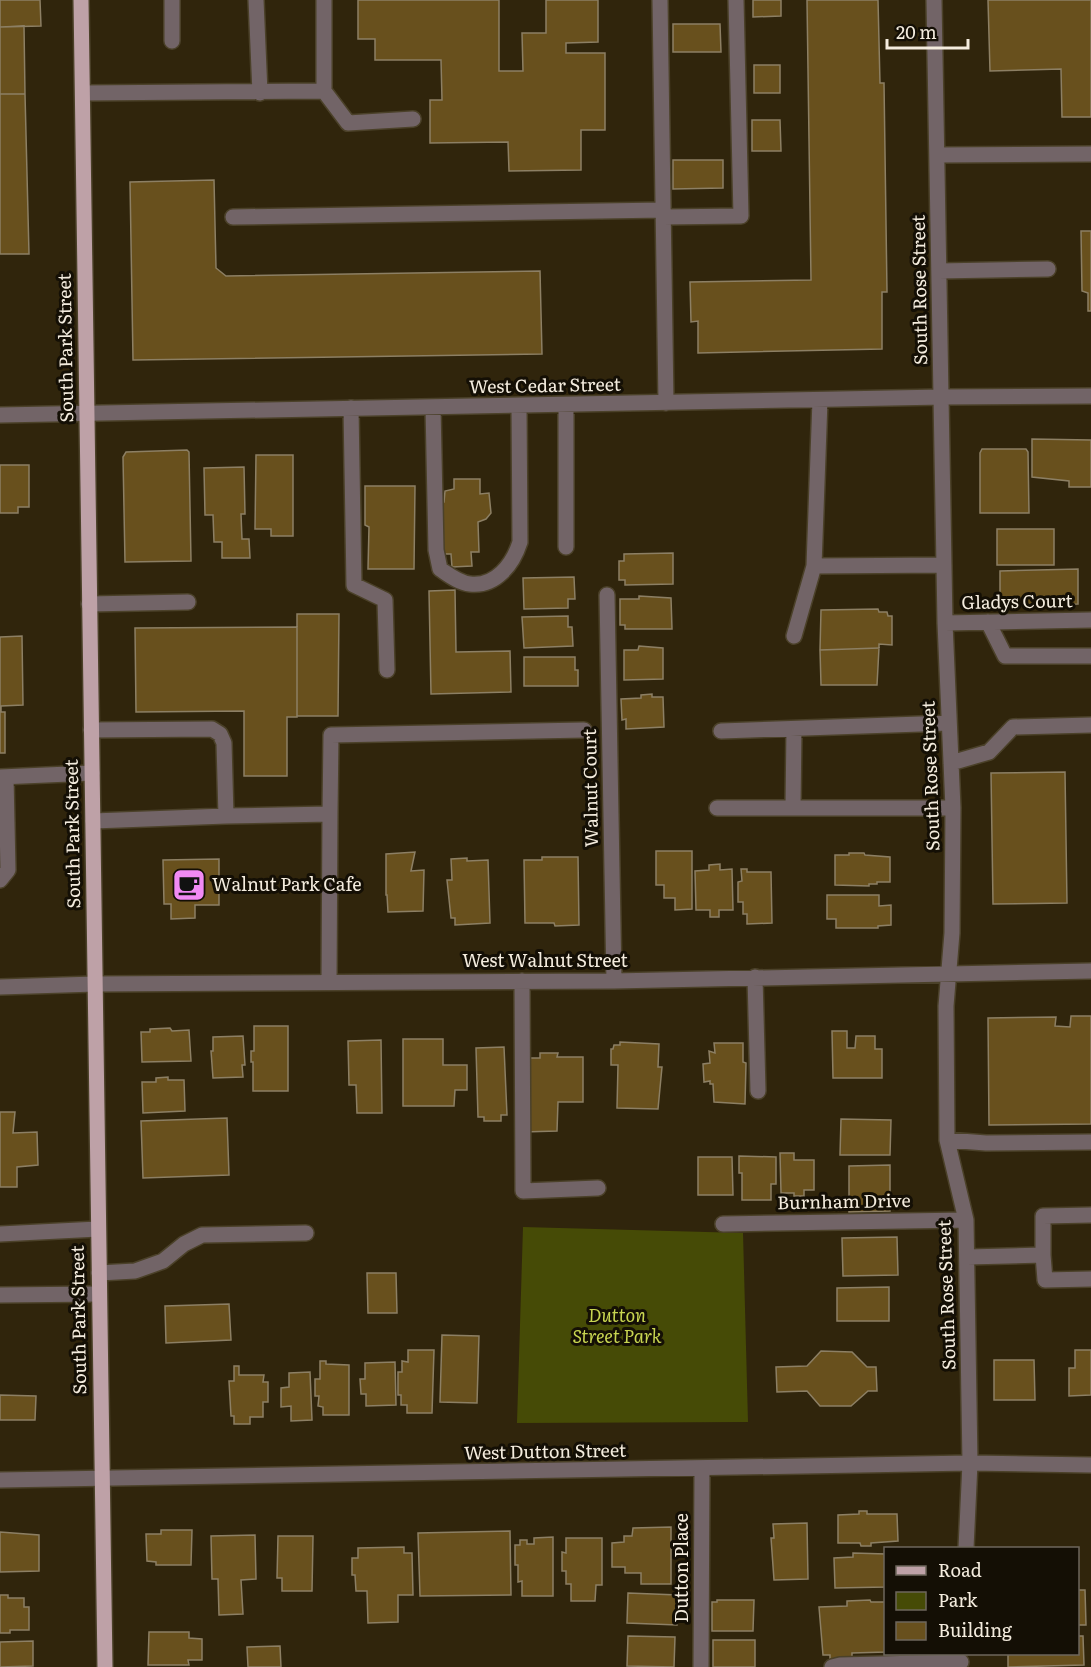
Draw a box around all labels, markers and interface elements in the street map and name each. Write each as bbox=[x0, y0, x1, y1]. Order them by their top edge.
scale bar bbox=[887, 12, 968, 50]
text: 20 m bbox=[896, 18, 937, 45]
street label: South Rose Street bbox=[904, 214, 933, 365]
street label: South Park Street bbox=[50, 272, 79, 423]
street label: West Cedar Street bbox=[469, 370, 622, 399]
street label: Gladys Court bbox=[961, 586, 1074, 615]
street label: South Rose Street bbox=[913, 700, 946, 852]
street label: Walnut Court bbox=[575, 728, 604, 848]
street label: South Park Street bbox=[57, 758, 86, 909]
cafe icon: Walnut Park Cafe bbox=[171, 867, 207, 903]
place label: Walnut Park Cafe bbox=[212, 870, 362, 897]
street label: West Walnut Street bbox=[462, 946, 629, 973]
street label: Burnham Drive bbox=[777, 1186, 911, 1215]
street label: South Rose Street bbox=[929, 1219, 962, 1371]
street label: South Park Street bbox=[63, 1244, 92, 1395]
park label: Dutton Street Park bbox=[572, 1301, 662, 1349]
street label: West Dutton Street bbox=[464, 1436, 627, 1465]
street label: Dutton Place bbox=[667, 1513, 694, 1623]
legend bbox=[884, 1547, 1079, 1655]
text: Road bbox=[938, 1556, 982, 1583]
text: Park bbox=[938, 1586, 979, 1613]
text: Building bbox=[938, 1616, 1013, 1643]

